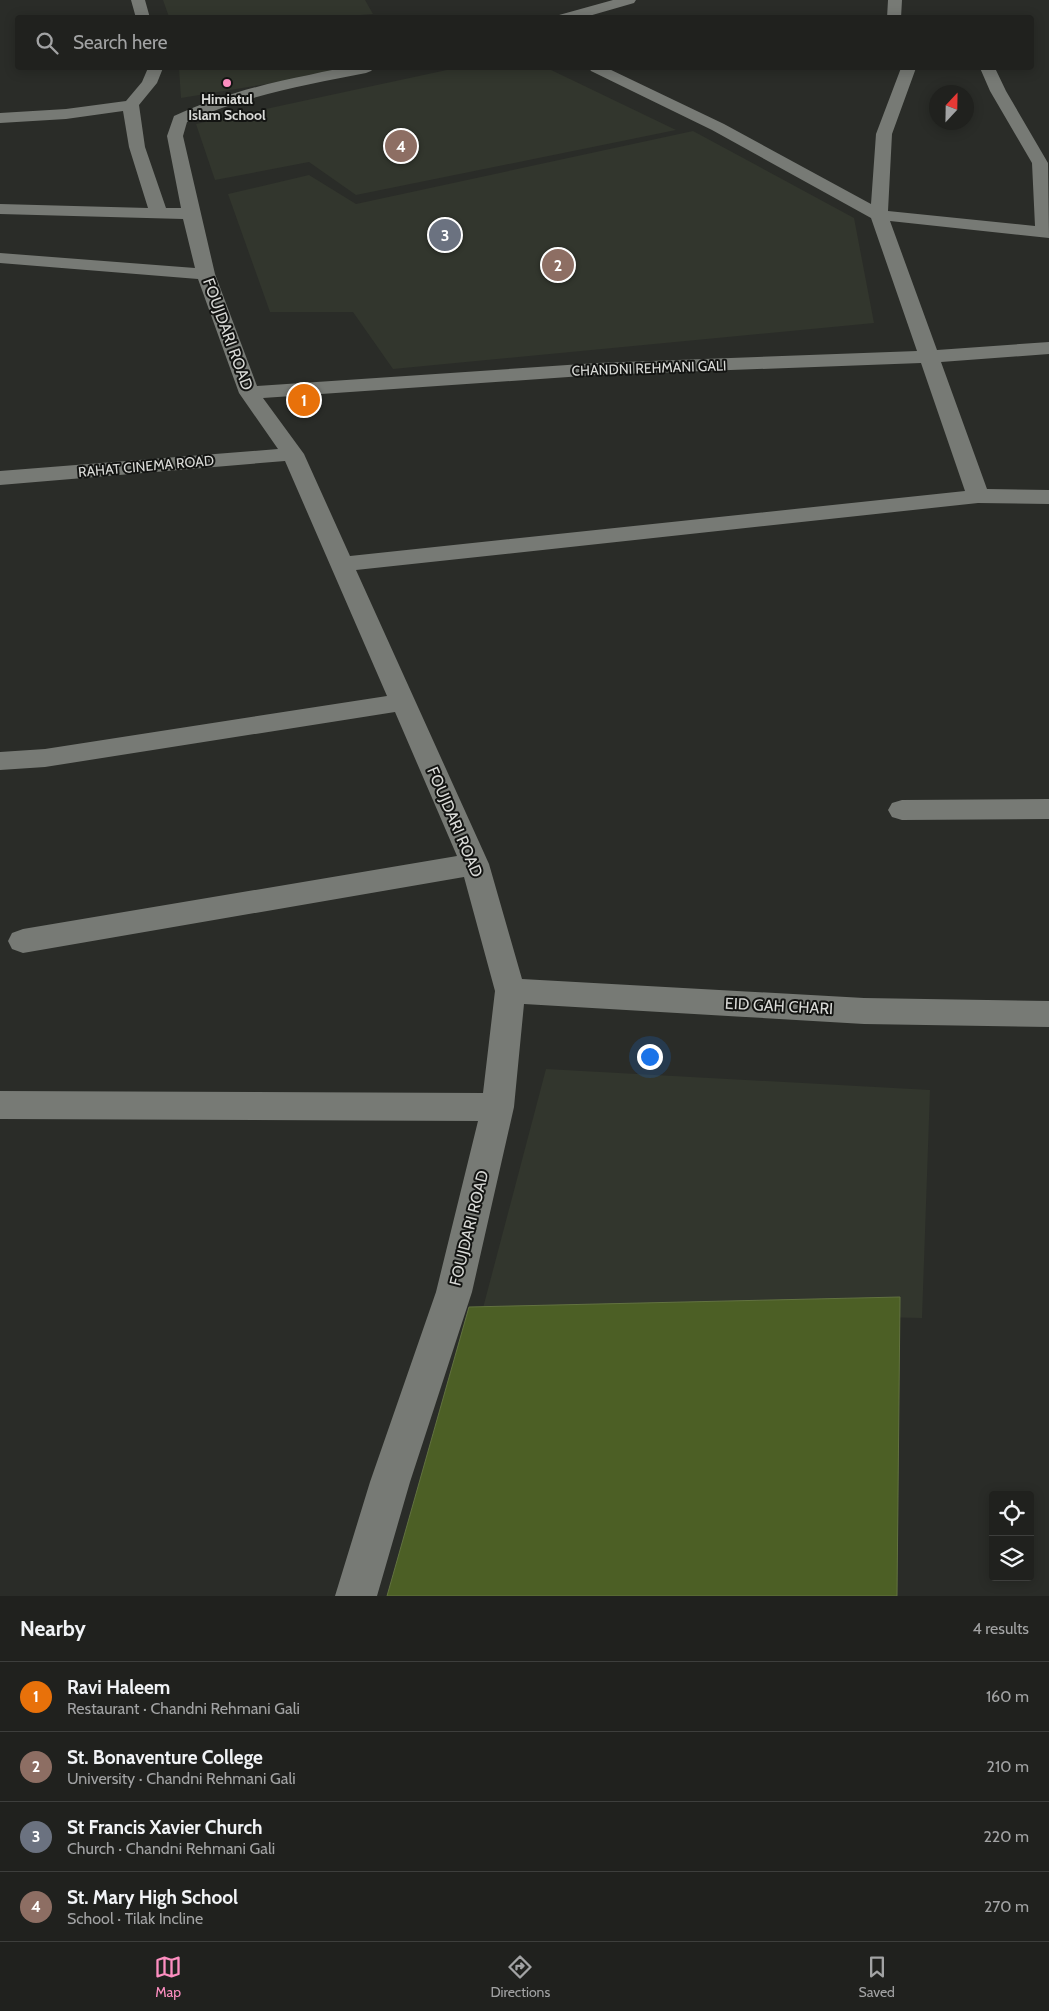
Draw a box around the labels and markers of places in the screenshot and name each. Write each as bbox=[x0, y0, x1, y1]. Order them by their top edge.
marker: Himiatul Islam School bbox=[221, 77, 233, 89]
place label: Himiatul Islam School bbox=[188, 90, 266, 124]
pin: 4 bbox=[385, 127, 417, 165]
pin: 3 bbox=[429, 216, 461, 254]
pin: 2 bbox=[542, 246, 574, 284]
pin: 1 bbox=[288, 381, 320, 419]

